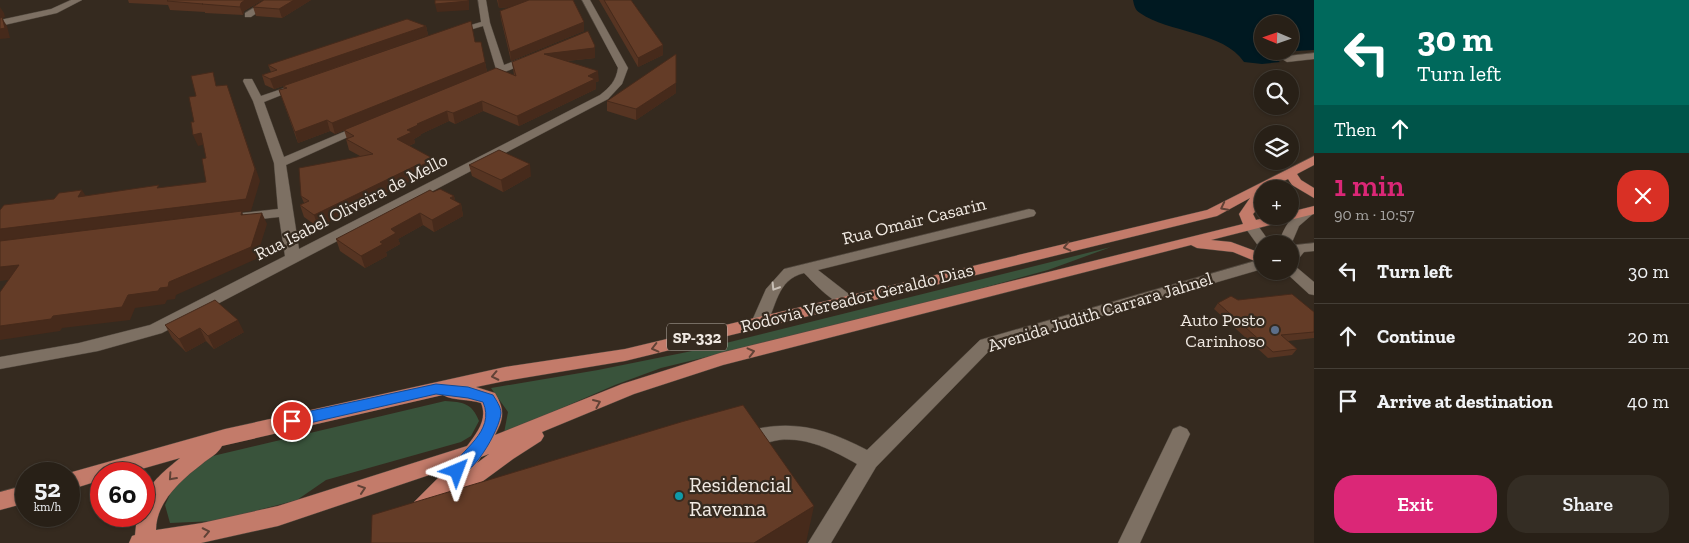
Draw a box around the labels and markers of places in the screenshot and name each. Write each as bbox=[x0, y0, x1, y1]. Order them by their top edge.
place label: Auto Posto Carinhoso bbox=[1181, 309, 1265, 352]
marker: Auto Posto Carinhoso bbox=[1269, 324, 1281, 336]
pin bbox=[271, 400, 313, 442]
place label: Residencial Ravenna bbox=[689, 472, 792, 521]
marker: Residencial Ravenna bbox=[673, 490, 685, 502]

